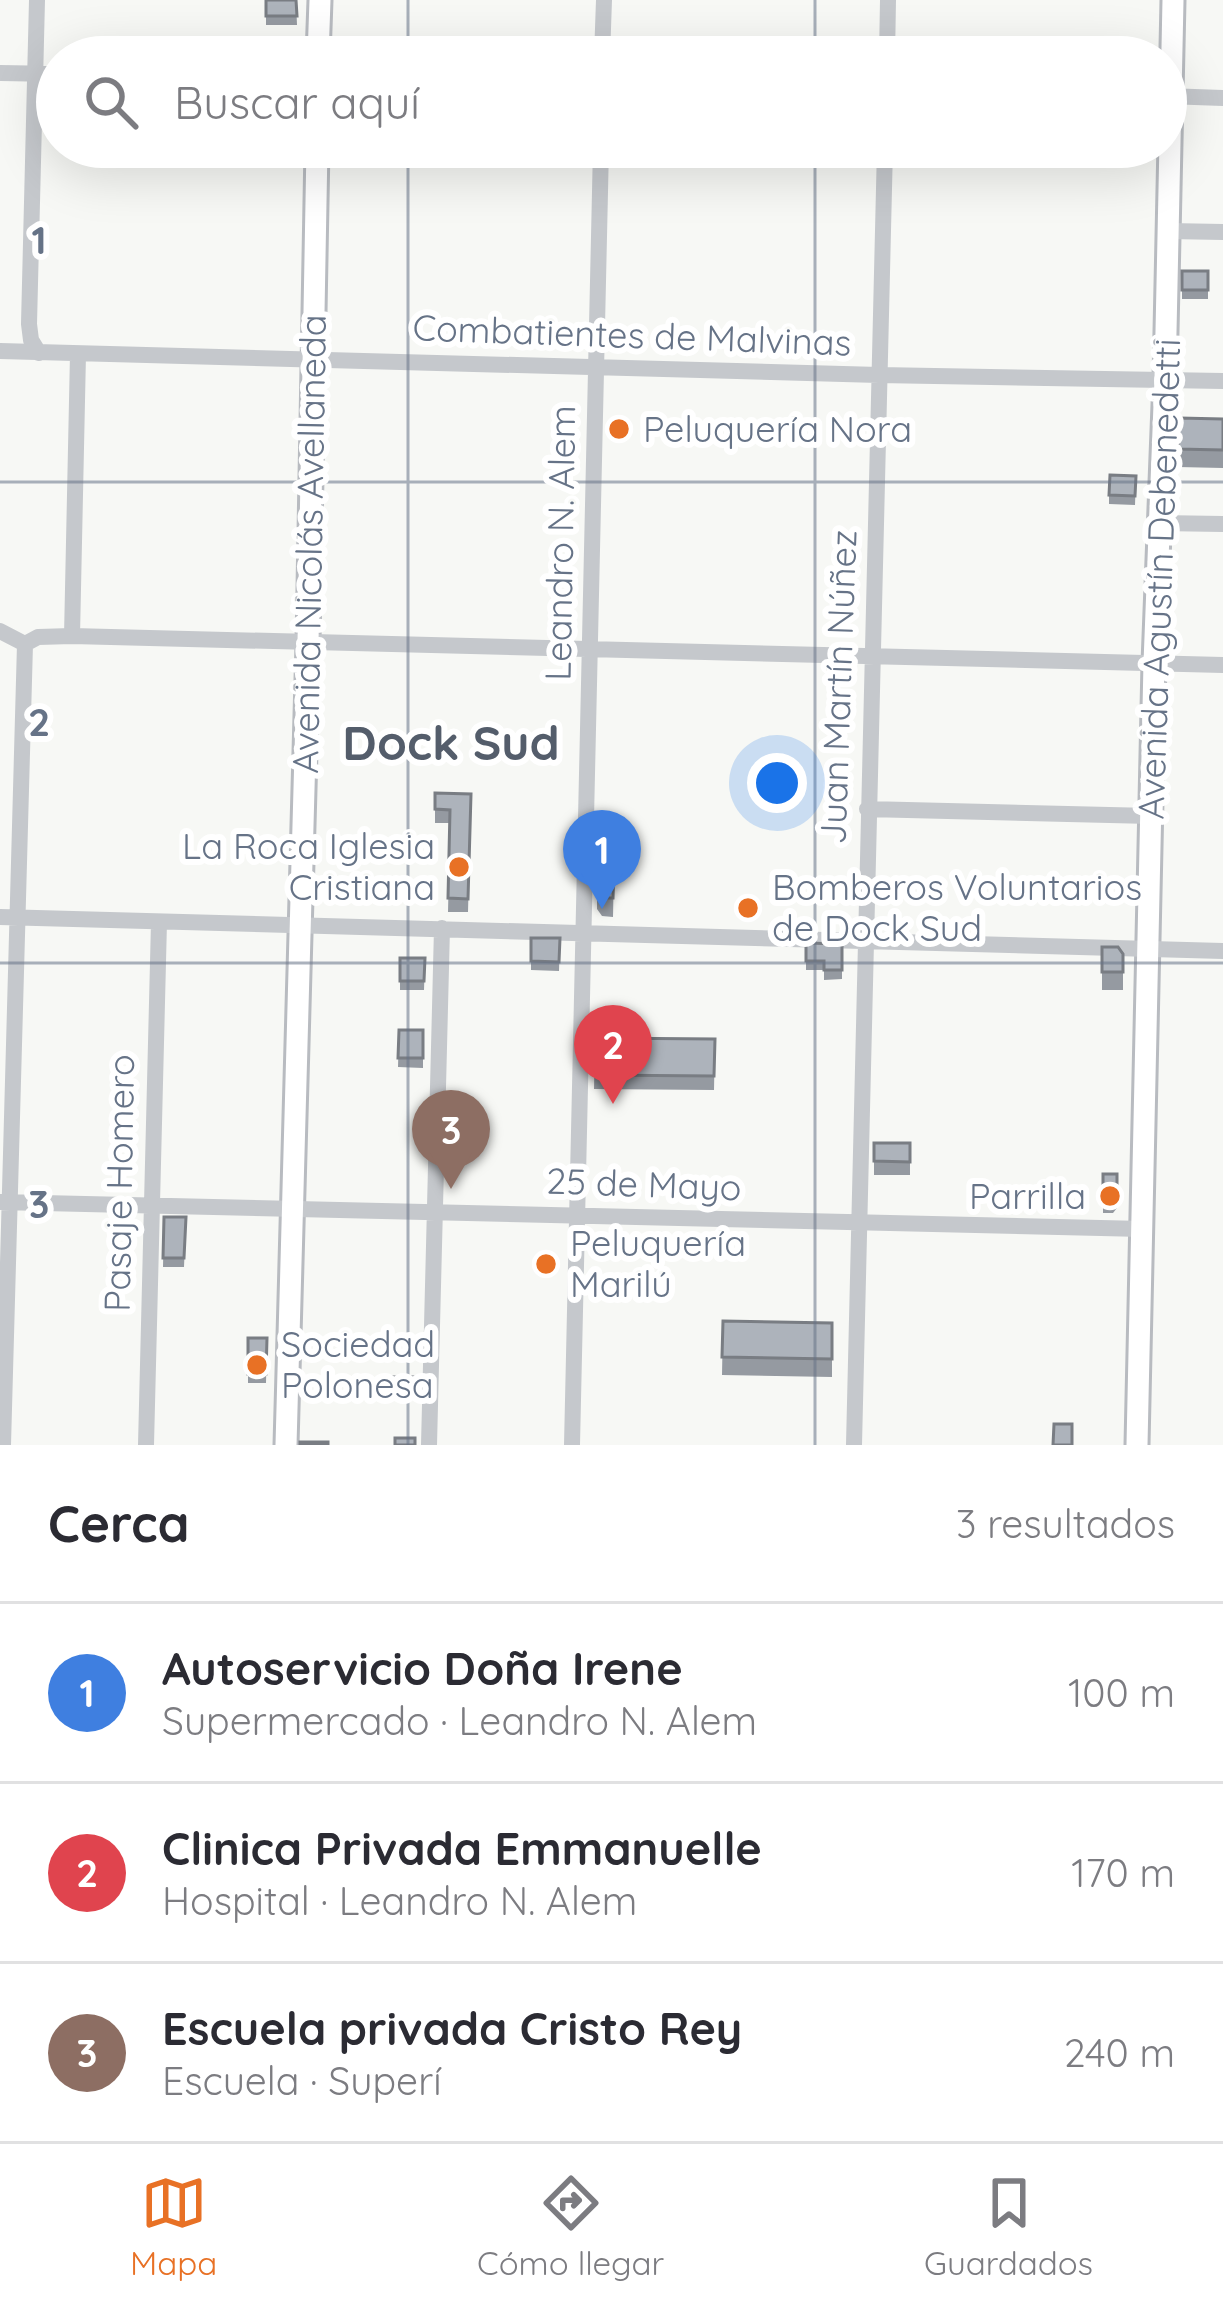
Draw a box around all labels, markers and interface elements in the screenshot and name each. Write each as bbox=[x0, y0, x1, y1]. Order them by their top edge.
search box bbox=[36, 36, 1187, 168]
icon: search bbox=[78, 69, 144, 135]
text: Buscar aquí bbox=[174, 74, 420, 130]
text: 1 bbox=[31, 215, 47, 264]
street label: Combatientes de Malvinas bbox=[412, 304, 852, 365]
street label: Avenida Nicolás Avellaneda bbox=[282, 314, 335, 774]
street label: Avenida Agustín Debenedetti bbox=[1128, 338, 1189, 820]
street label: Leandro N. Alem bbox=[535, 405, 584, 681]
place label: Peluquería Nora bbox=[643, 406, 912, 451]
marker: Peluquería Nora bbox=[606, 416, 632, 442]
street label: Juan Martín Núñez bbox=[810, 529, 865, 845]
text: 2 bbox=[28, 697, 50, 746]
district label: Dock Sud bbox=[342, 712, 560, 772]
your location bbox=[747, 753, 807, 813]
pin: 1 bbox=[563, 810, 641, 909]
place label: La Roca Iglesia Cristiana bbox=[182, 823, 435, 909]
marker: La Roca Iglesia Cristiana bbox=[446, 854, 472, 880]
place label: Bomberos Voluntarios de Dock Sud bbox=[772, 864, 1142, 950]
marker: Bomberos Voluntarios de Dock Sud bbox=[735, 895, 761, 921]
pin: 2 bbox=[574, 1005, 652, 1104]
street label: Pasaje Homero bbox=[94, 1054, 143, 1312]
pin: 3 bbox=[412, 1090, 490, 1189]
street label: 25 de Mayo bbox=[546, 1158, 742, 1209]
place label: Parrilla bbox=[969, 1173, 1086, 1218]
text: 3 bbox=[29, 1179, 49, 1228]
marker: Parrilla bbox=[1097, 1183, 1123, 1209]
place label: Peluquería Marilú bbox=[570, 1220, 746, 1306]
marker: Peluquería Marilú bbox=[533, 1251, 559, 1277]
place label: Sociedad Polonesa bbox=[281, 1321, 435, 1407]
marker: Sociedad Polonesa bbox=[244, 1352, 270, 1378]
text: Cerca bbox=[48, 1491, 190, 1555]
text: 3 resultados bbox=[956, 1499, 1175, 1548]
text: Autoservicio Doña Irene bbox=[162, 1640, 683, 1696]
text: 1 bbox=[79, 1668, 95, 1717]
text: 100 m bbox=[1068, 1668, 1175, 1717]
text: Supermercado · Leandro N. Alem bbox=[162, 1696, 757, 1745]
text: Clinica Privada Emmanuelle bbox=[162, 1820, 762, 1876]
text: 2 bbox=[76, 1848, 98, 1897]
text: 170 m bbox=[1071, 1848, 1175, 1897]
text: Hospital · Leandro N. Alem bbox=[162, 1876, 637, 1925]
text: Escuela privada Cristo Rey bbox=[162, 2000, 742, 2056]
text: 3 bbox=[77, 2028, 97, 2077]
text: 240 m bbox=[1064, 2028, 1175, 2077]
text: Escuela · Superí bbox=[162, 2056, 442, 2105]
tab: Mapa bbox=[130, 2170, 217, 2283]
tab: Cómo llegar bbox=[477, 2170, 664, 2283]
tab: Guardados bbox=[924, 2170, 1093, 2283]

